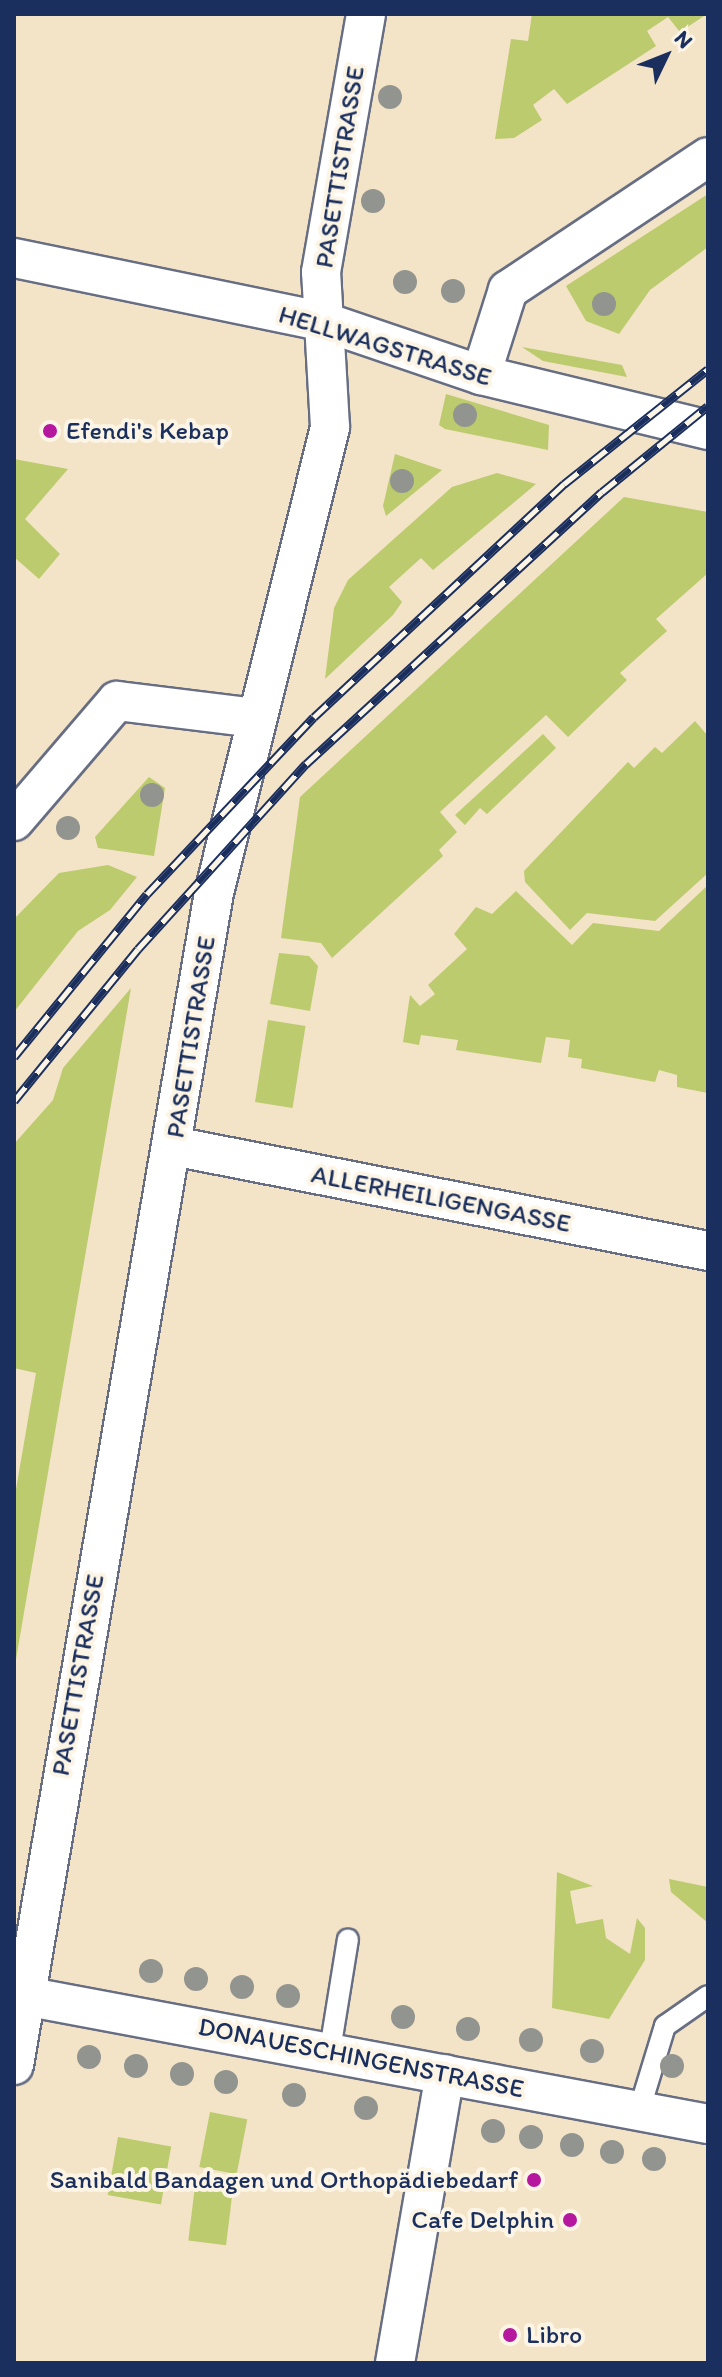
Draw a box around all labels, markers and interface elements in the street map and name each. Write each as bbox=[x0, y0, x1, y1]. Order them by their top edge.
north arrow bbox=[626, 16, 706, 96]
text: N bbox=[669, 25, 699, 54]
street label: PASETTISTRASSE bbox=[309, 64, 371, 270]
street label: HELLWAGSTRASSE bbox=[275, 299, 495, 393]
place label: Efendi's Kebap bbox=[66, 415, 227, 447]
marker: Efendi's Kebap bbox=[41, 422, 59, 440]
street label: PASETTISTRASSE bbox=[160, 934, 222, 1140]
street label: ALLERHEILIGENGASSE bbox=[309, 1159, 573, 1239]
street label: PASETTISTRASSE bbox=[45, 1572, 111, 1778]
street label: DONAUESCHINGENSTRASSE bbox=[196, 2011, 526, 2105]
place label: Sanibald Bandagen und Orthopädiebedarf bbox=[48, 2164, 518, 2196]
marker: Sanibald Bandagen und Orthopädiebedarf bbox=[525, 2171, 543, 2189]
place label: Cafe Delphin bbox=[411, 2204, 554, 2236]
marker: Cafe Delphin bbox=[561, 2211, 579, 2229]
place label: Libro bbox=[526, 2319, 582, 2351]
marker: Libro bbox=[501, 2326, 519, 2344]

